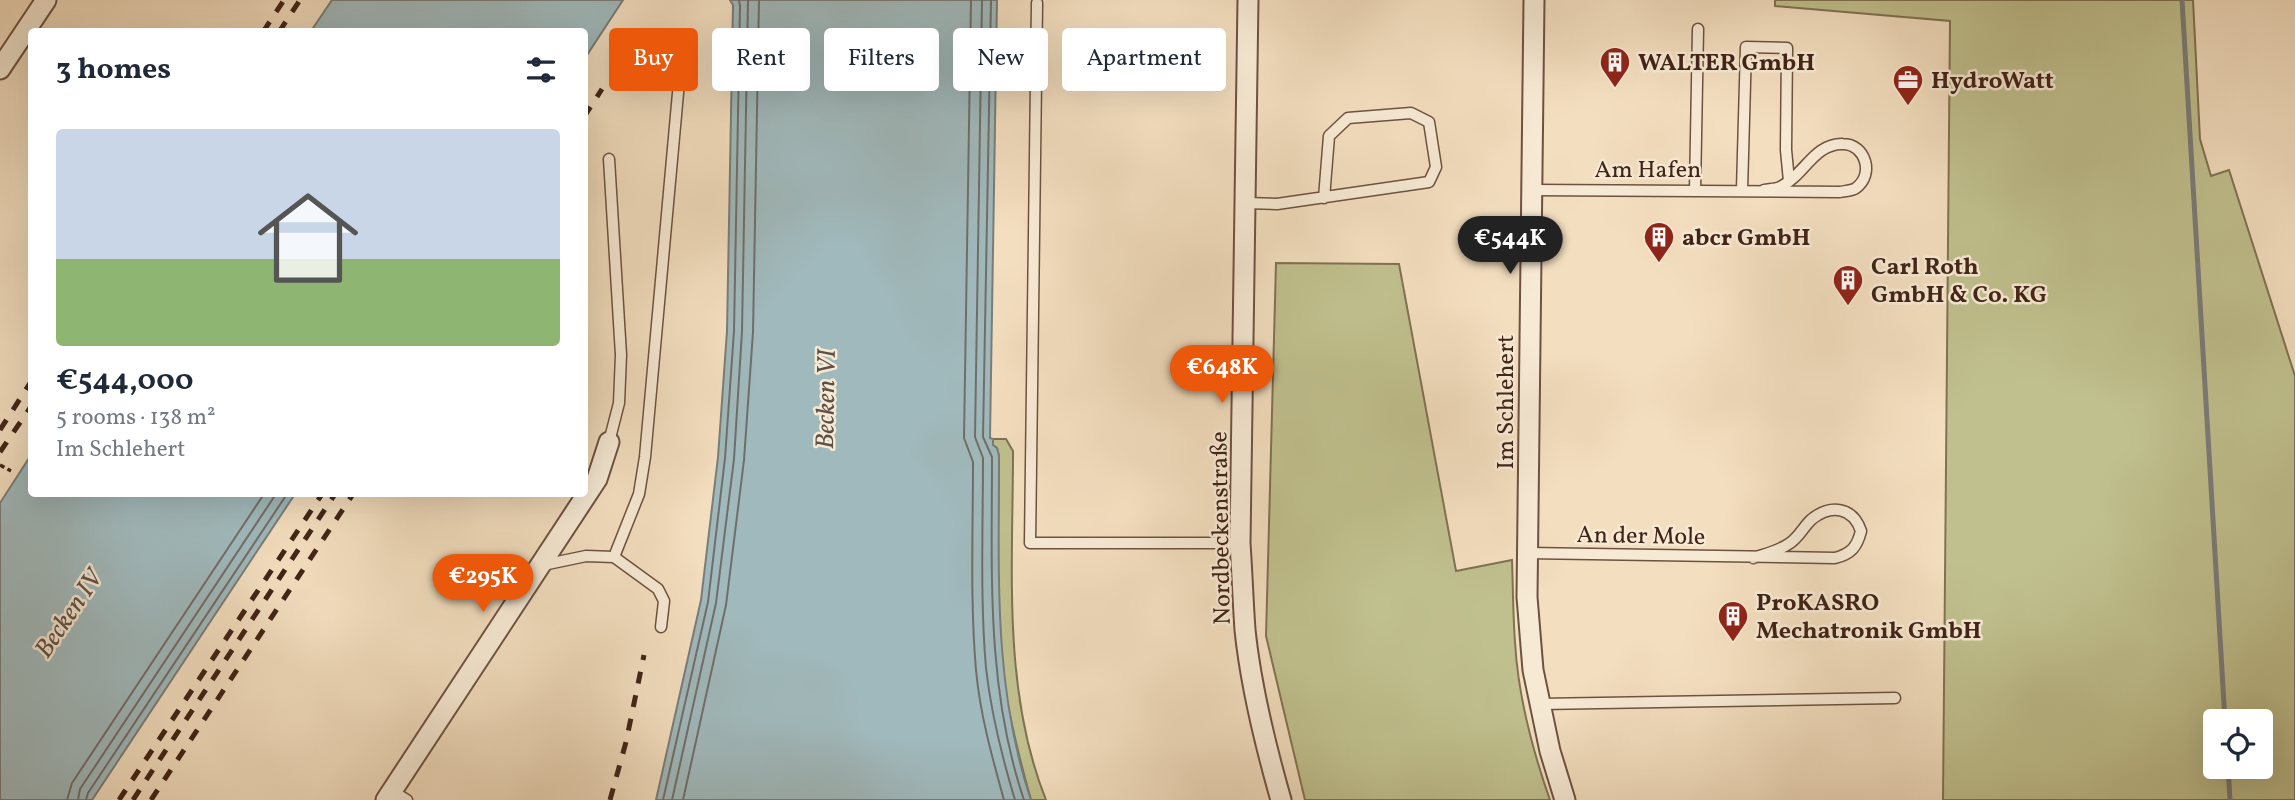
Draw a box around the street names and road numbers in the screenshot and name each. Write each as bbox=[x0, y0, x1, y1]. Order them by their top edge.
street label: Am Hafen bbox=[1595, 154, 1701, 188]
street label: Im Schlehert bbox=[1490, 335, 1524, 469]
street label: Nordbeckenstraße bbox=[1203, 431, 1241, 625]
street label: An der Mole bbox=[1576, 519, 1706, 555]

